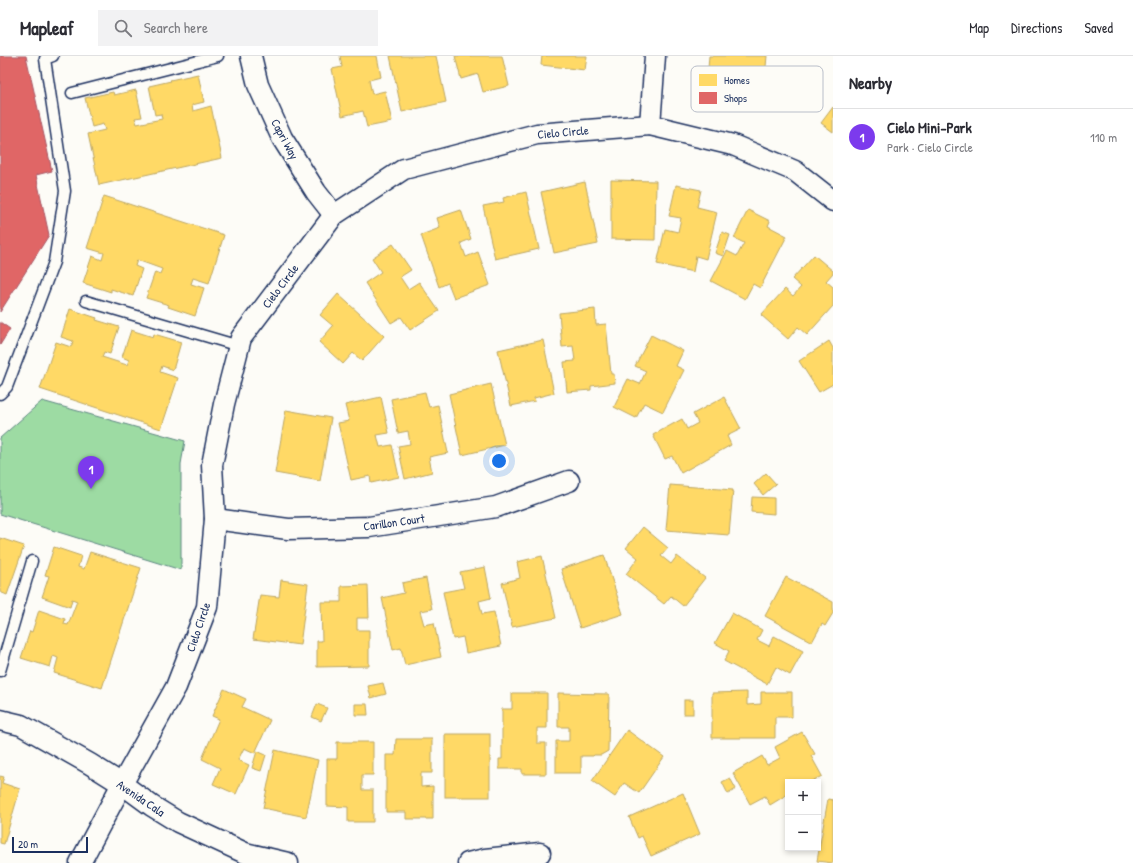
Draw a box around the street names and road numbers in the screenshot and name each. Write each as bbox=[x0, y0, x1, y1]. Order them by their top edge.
street label: Capri Way bbox=[267, 116, 303, 162]
street label: Cielo Circle bbox=[537, 121, 590, 143]
street label: Cielo Circle bbox=[258, 260, 302, 312]
street label: Carillon Court bbox=[362, 509, 427, 535]
street label: Cielo Circle bbox=[182, 600, 214, 654]
street label: Avenida Cala bbox=[114, 776, 169, 821]

